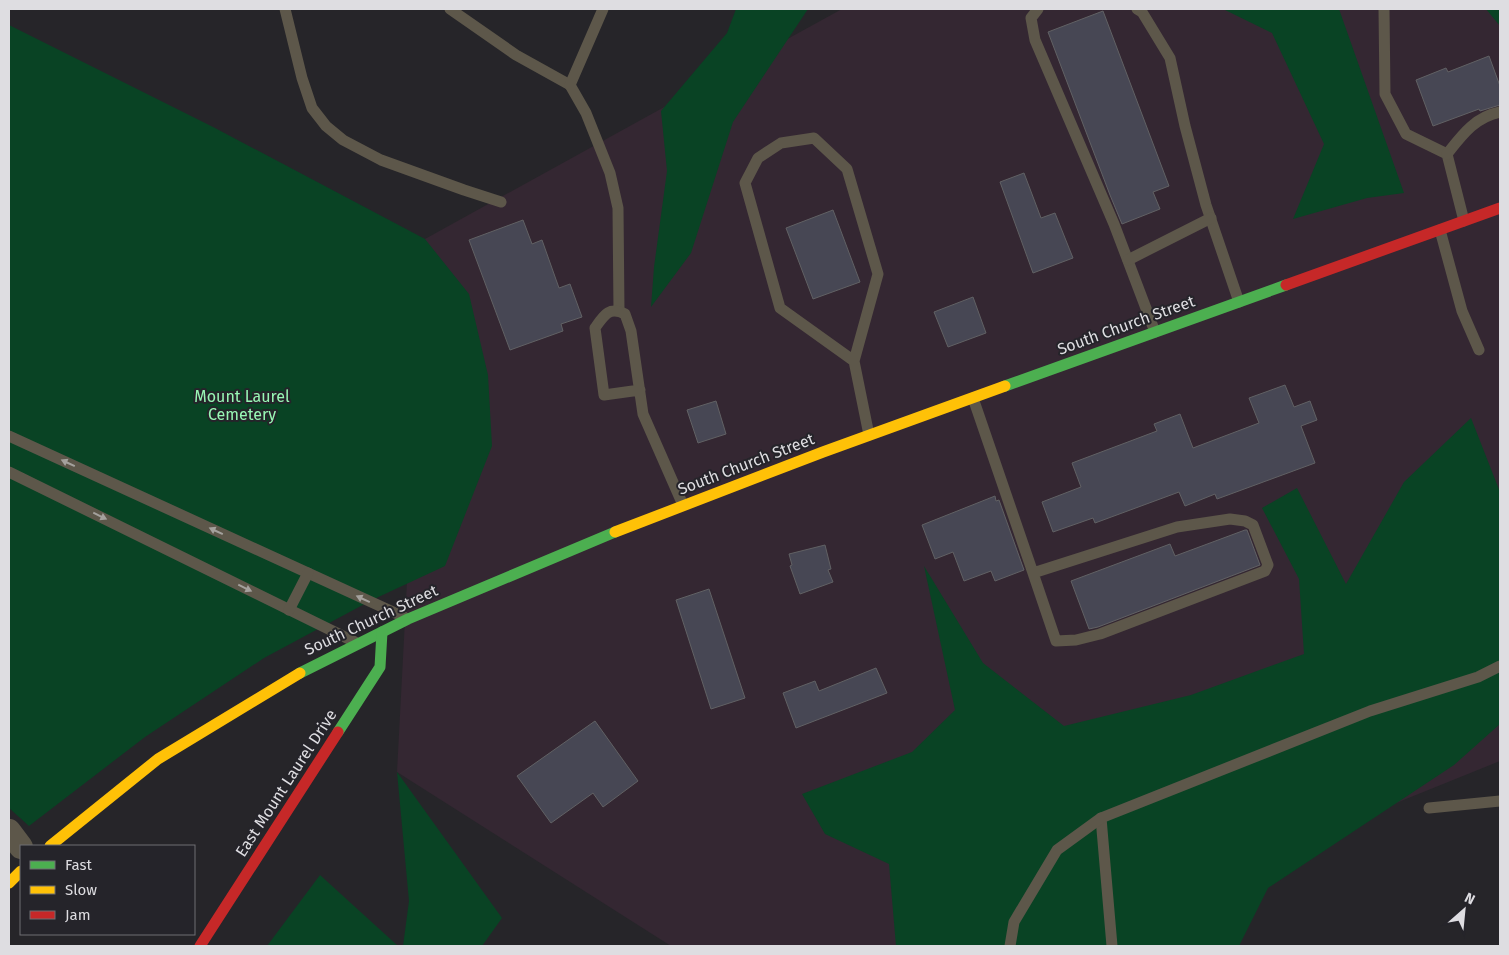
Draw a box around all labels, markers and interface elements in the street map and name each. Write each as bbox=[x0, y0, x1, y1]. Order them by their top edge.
street label: South Church Street bbox=[1055, 291, 1197, 359]
park label: Mount Laurel Cemetery bbox=[194, 387, 290, 424]
street label: South Church Street bbox=[675, 429, 817, 499]
one-way arrow bbox=[61, 459, 75, 467]
one-way arrow bbox=[92, 512, 107, 521]
one-way arrow bbox=[209, 527, 223, 535]
street label: South Church Street bbox=[301, 581, 441, 659]
one-way arrow bbox=[238, 584, 252, 592]
one-way arrow bbox=[356, 594, 371, 603]
street label: East Mount Laurel Drive bbox=[231, 706, 341, 860]
legend bbox=[20, 845, 195, 935]
text: Fast bbox=[65, 856, 92, 874]
text: Slow bbox=[65, 881, 97, 899]
north arrow bbox=[1439, 885, 1489, 935]
text: N bbox=[1462, 889, 1478, 909]
text: Jam bbox=[65, 906, 91, 924]

